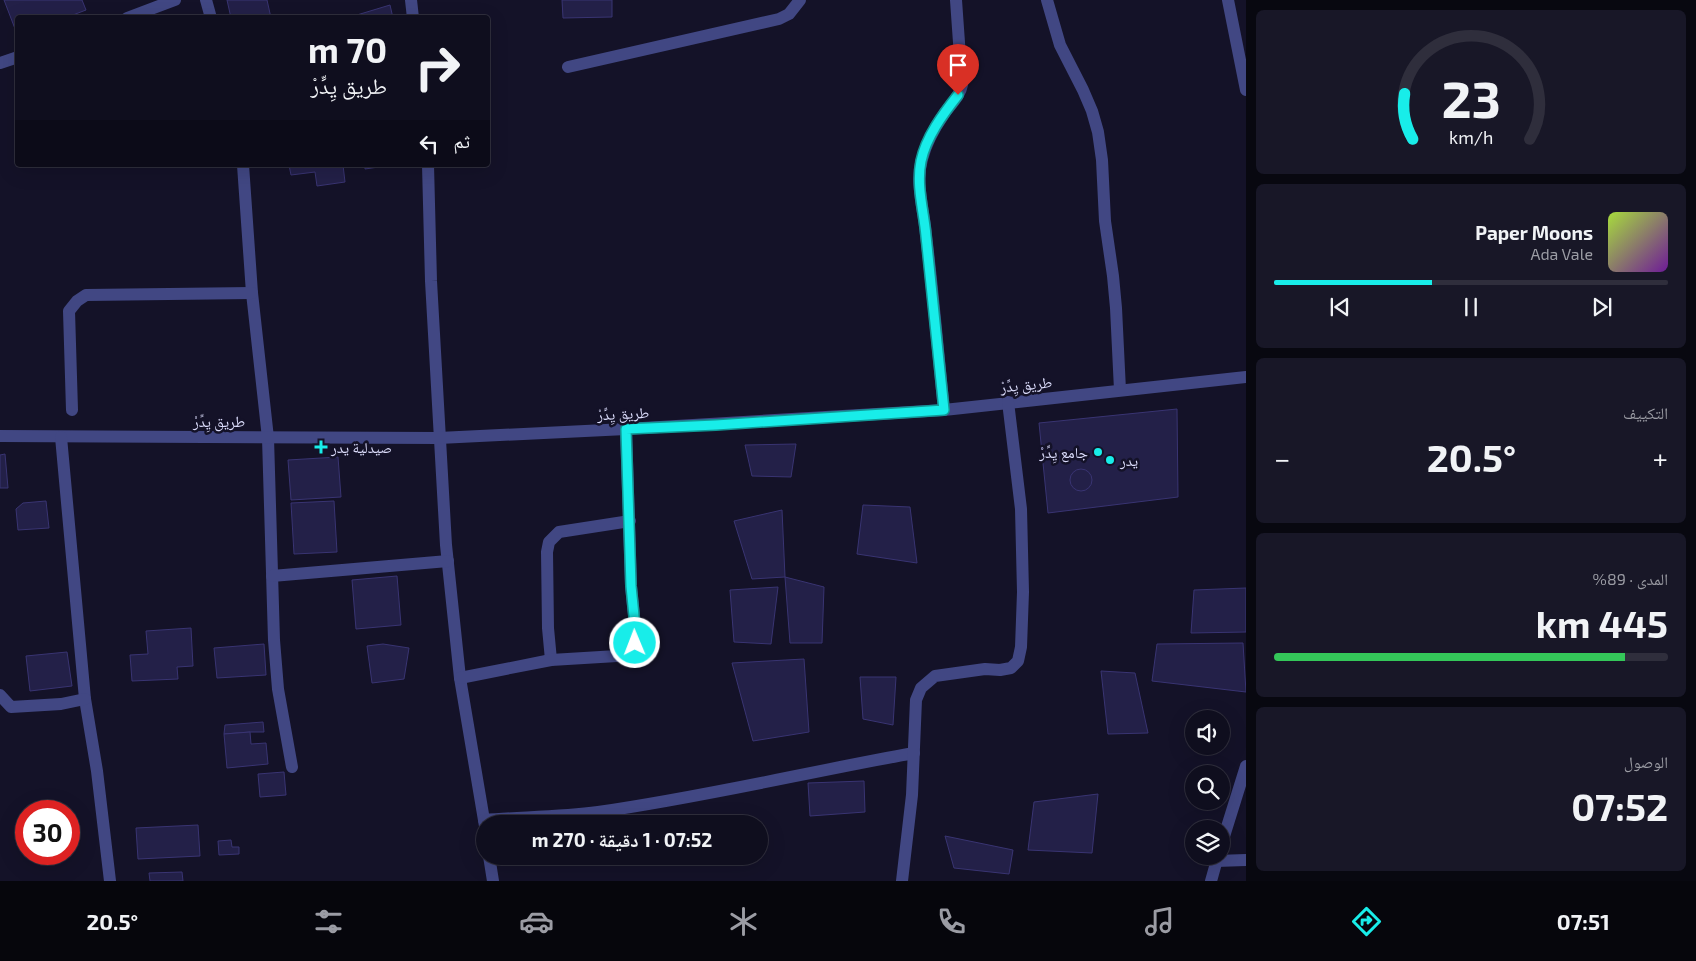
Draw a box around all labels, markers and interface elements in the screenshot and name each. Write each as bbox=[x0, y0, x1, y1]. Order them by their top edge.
text: 70 m bbox=[308, 28, 387, 70]
icon: right bbox=[405, 35, 470, 100]
pin bbox=[937, 44, 979, 95]
icon: arrive bbox=[944, 51, 972, 79]
text: 23 bbox=[1441, 66, 1501, 128]
text: طريق يِدِّرْ bbox=[311, 72, 387, 98]
text: km/h bbox=[1449, 126, 1493, 148]
text: ثم bbox=[453, 129, 470, 152]
icon: left bbox=[415, 130, 443, 158]
text: Paper Moons bbox=[1475, 221, 1593, 244]
text: Ada Vale bbox=[1530, 244, 1593, 263]
icon: previous bbox=[1326, 293, 1354, 321]
icon: pause bbox=[1457, 293, 1485, 321]
icon: next bbox=[1588, 293, 1616, 321]
street label: طريق يِدِّرْ bbox=[998, 372, 1053, 399]
street label: طريق يِدِّرْ bbox=[595, 403, 650, 426]
text: التكييف bbox=[1623, 403, 1668, 422]
street label: طريق يِدِّرْ bbox=[192, 412, 245, 433]
text: 20.5° bbox=[1427, 434, 1516, 480]
place label: صيدلية يدر bbox=[330, 438, 392, 457]
marker: صيدلية يدر bbox=[315, 441, 327, 453]
text: − bbox=[1274, 441, 1290, 475]
text: + bbox=[1653, 441, 1668, 475]
place label: جامع يِدِّرْ bbox=[1038, 443, 1088, 464]
marker: جامع يِدِّرْ bbox=[1092, 446, 1104, 458]
place label: يدر bbox=[1119, 451, 1138, 470]
marker: يدر bbox=[1104, 454, 1116, 466]
text: المدى · 89% bbox=[1593, 569, 1668, 588]
text: 445 km bbox=[1536, 600, 1668, 646]
position arrow bbox=[608, 616, 660, 668]
map controls bbox=[1185, 710, 1230, 865]
button: sound bbox=[1185, 710, 1230, 755]
text: الوصول bbox=[1624, 752, 1668, 771]
button: search bbox=[1185, 765, 1230, 810]
text: 07:52 bbox=[1571, 783, 1668, 829]
speed limit sign: 30 bbox=[15, 800, 80, 865]
button: layers bbox=[1185, 820, 1230, 865]
text: 07:52 · 1 دقيقة · 270 m bbox=[532, 828, 712, 851]
icon: filters bbox=[311, 904, 346, 939]
icon: car bbox=[519, 904, 554, 939]
icon: climate bbox=[726, 904, 761, 939]
icon: phone bbox=[934, 904, 969, 939]
icon: music bbox=[1142, 904, 1177, 939]
icon: directions bbox=[1349, 904, 1384, 939]
text: 20.5° bbox=[86, 908, 138, 934]
text: 07:51 bbox=[1557, 908, 1610, 934]

